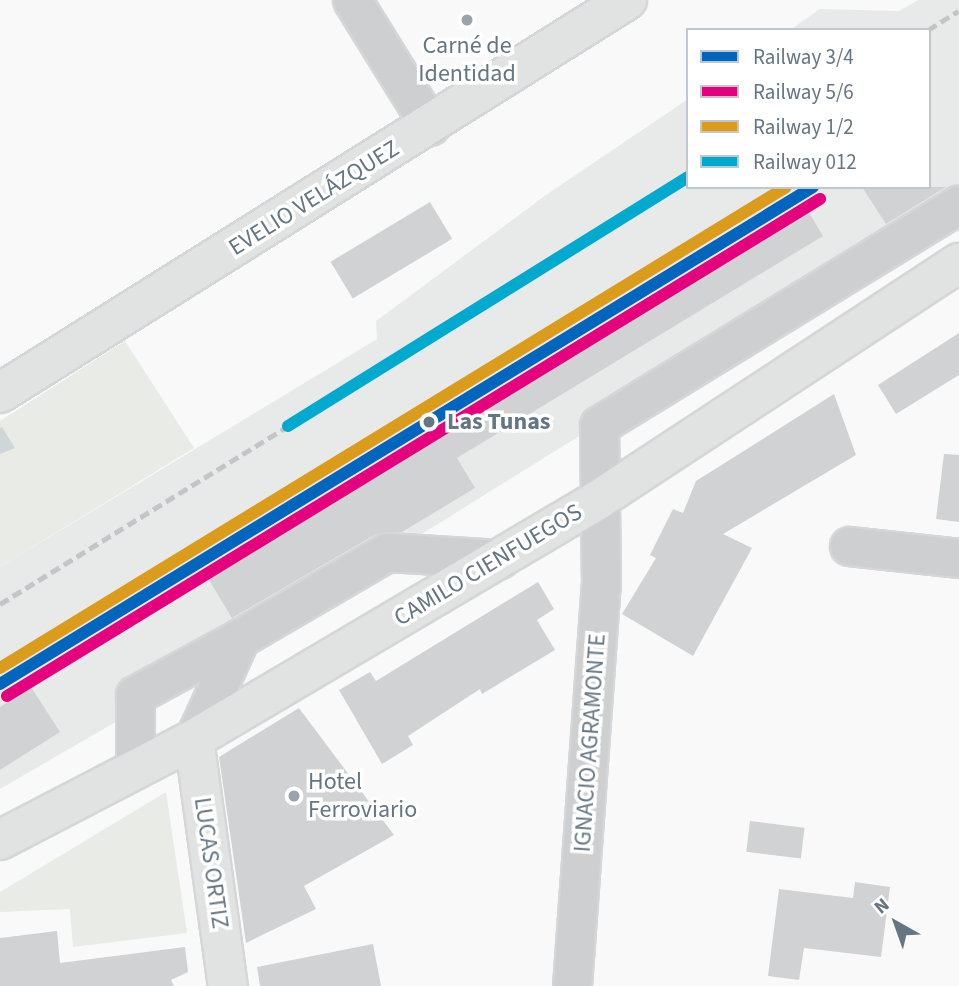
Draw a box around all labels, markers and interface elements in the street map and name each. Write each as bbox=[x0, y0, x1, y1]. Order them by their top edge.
marker: Carné de Identidad bbox=[459, 12, 475, 28]
legend bbox=[686, 28, 931, 189]
place label: Carné de Identidad bbox=[418, 32, 516, 88]
text: Railway 3/4 bbox=[753, 42, 854, 72]
text: Railway 5/6 bbox=[753, 77, 854, 107]
text: Railway 1/2 bbox=[753, 112, 854, 142]
street label: EVELIO VELÁZQUEZ bbox=[224, 134, 404, 262]
text: Railway 012 bbox=[753, 147, 857, 177]
place label: Las Tunas bbox=[447, 408, 550, 436]
marker: Las Tunas bbox=[417, 410, 441, 434]
street label: CAMILO CIENFUEGOS bbox=[389, 498, 587, 632]
street label: IGNACIO AGRAMONTE bbox=[568, 633, 612, 853]
place label: Hotel Ferroviario bbox=[308, 768, 417, 824]
marker: Hotel Ferroviario bbox=[286, 788, 302, 804]
street label: LUCAS ORTIZ bbox=[188, 796, 234, 930]
north arrow bbox=[861, 888, 931, 958]
text: N bbox=[869, 892, 896, 921]

